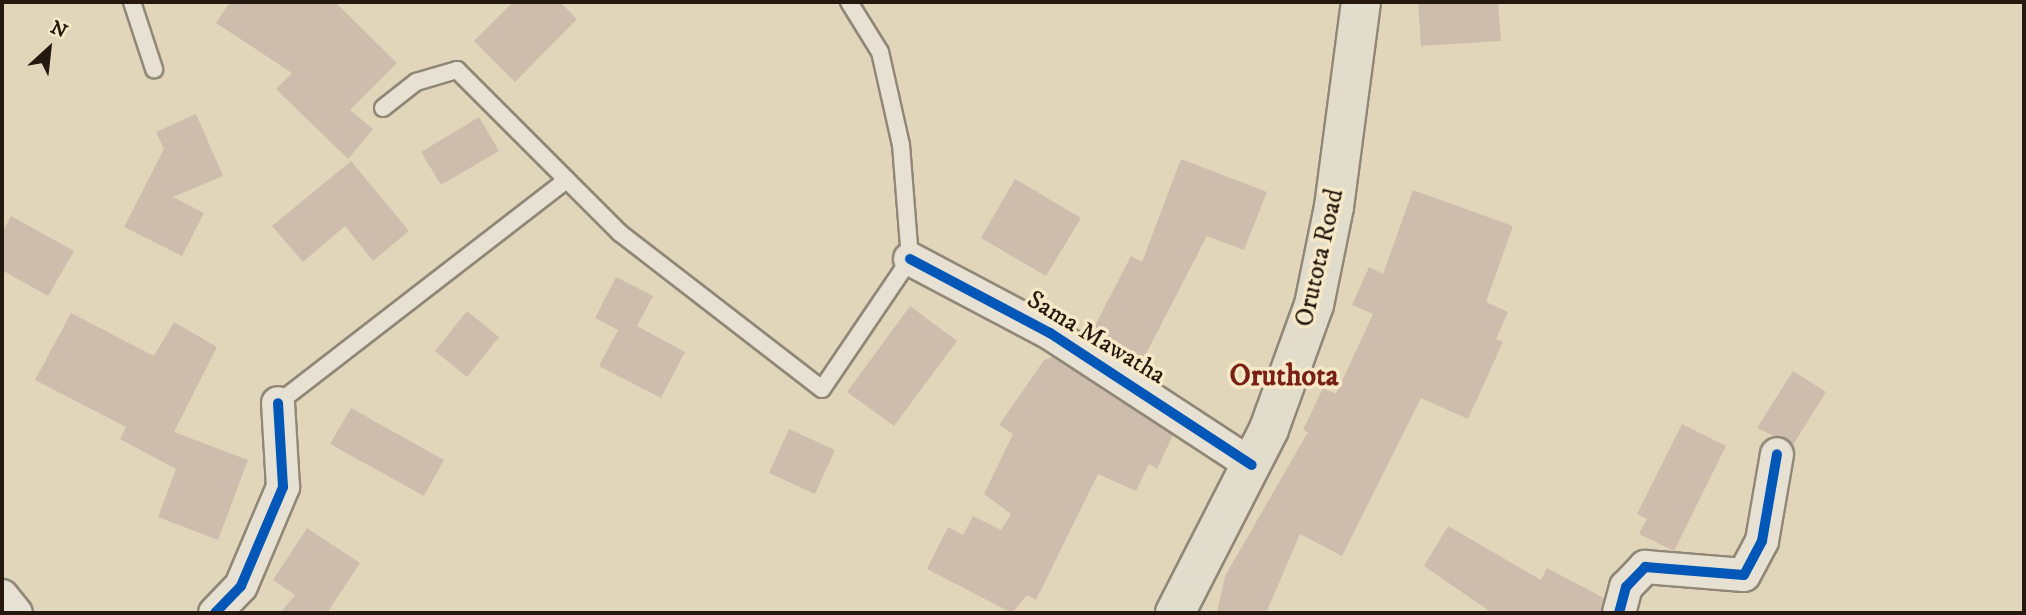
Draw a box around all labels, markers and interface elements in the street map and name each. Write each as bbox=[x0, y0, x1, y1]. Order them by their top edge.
north arrow bbox=[14, 14, 84, 84]
text: N bbox=[47, 16, 71, 44]
street label: Orutota Road bbox=[1289, 186, 1351, 330]
street label: Sama Mawatha bbox=[1021, 284, 1171, 392]
district label: Oruthota bbox=[1229, 359, 1339, 395]

